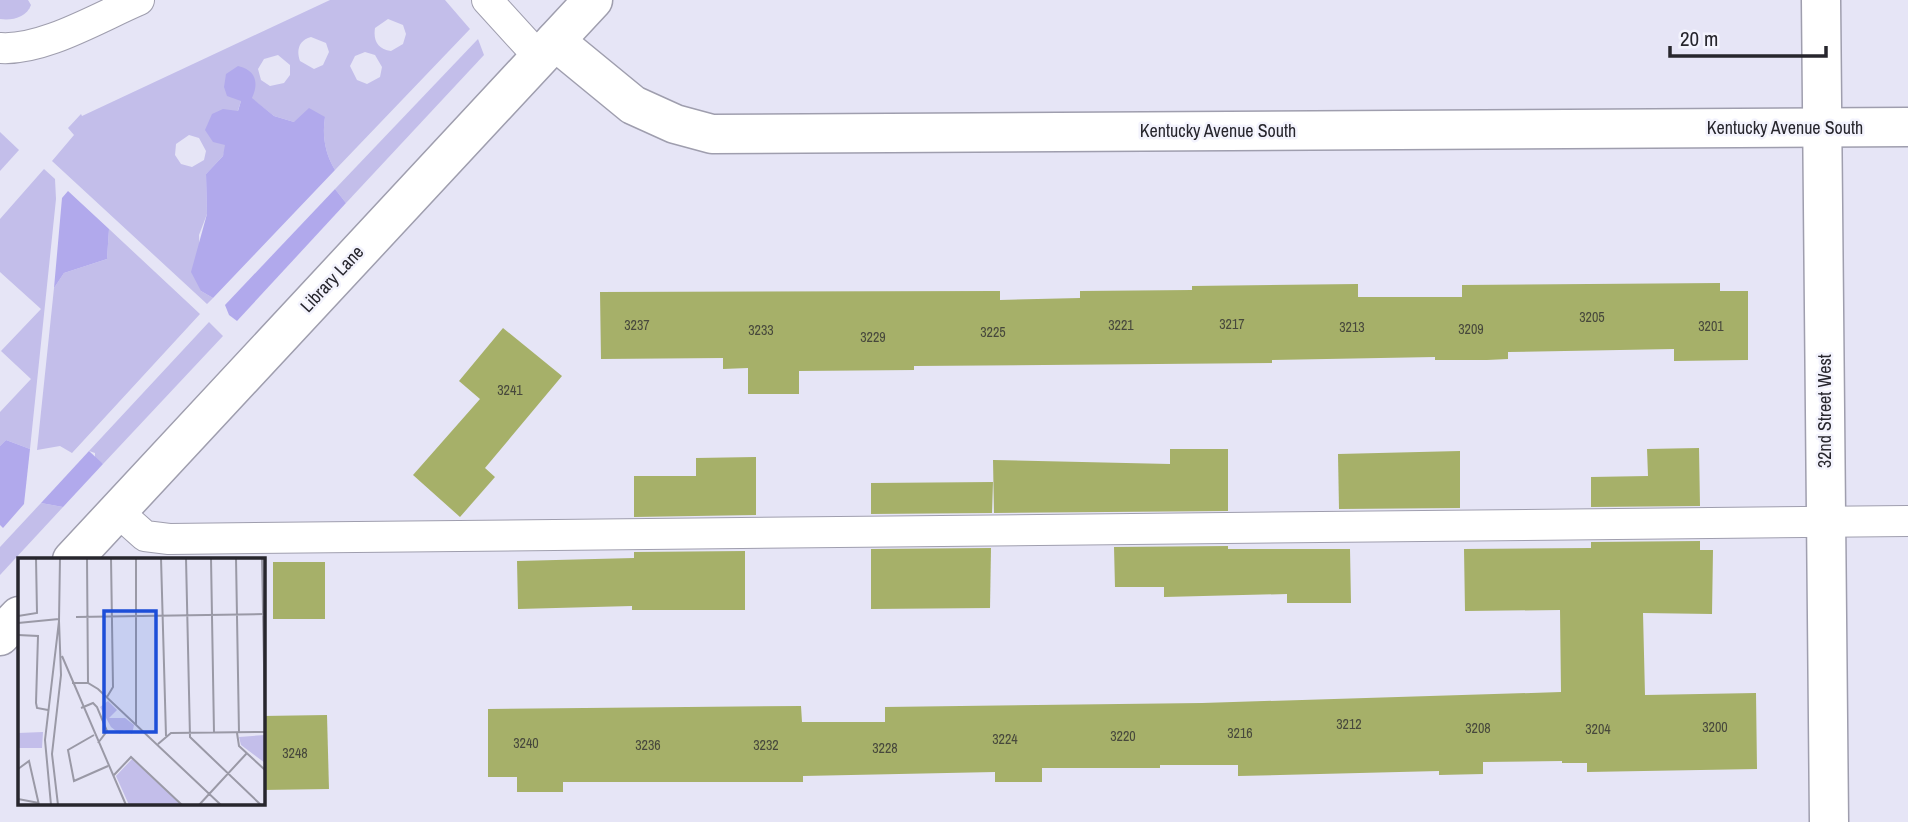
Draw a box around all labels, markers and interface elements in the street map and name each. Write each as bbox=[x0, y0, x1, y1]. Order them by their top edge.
scale bar bbox=[1670, 14, 1826, 58]
text: 20 m bbox=[1680, 24, 1718, 53]
street label: Kentucky Avenue South bbox=[1707, 115, 1863, 140]
street label: Kentucky Avenue South bbox=[1140, 118, 1296, 143]
street label: Library Lane bbox=[294, 240, 369, 317]
house number: 3205 bbox=[1579, 308, 1605, 326]
house number: 3217 bbox=[1219, 315, 1245, 333]
house number: 3237 bbox=[624, 316, 650, 334]
house number: 3221 bbox=[1108, 316, 1134, 334]
house number: 3201 bbox=[1698, 317, 1724, 335]
house number: 3213 bbox=[1339, 318, 1365, 336]
house number: 3209 bbox=[1458, 320, 1484, 338]
house number: 3233 bbox=[748, 321, 774, 339]
house number: 3225 bbox=[980, 323, 1006, 341]
house number: 3229 bbox=[860, 328, 886, 346]
street label: 32nd Street West bbox=[1812, 354, 1837, 468]
house number: 3241 bbox=[497, 381, 523, 399]
inset map bbox=[18, 558, 264, 804]
house number: 3212 bbox=[1336, 715, 1362, 733]
house number: 3200 bbox=[1702, 718, 1728, 736]
house number: 3208 bbox=[1465, 719, 1491, 737]
house number: 3204 bbox=[1585, 720, 1611, 738]
house number: 3216 bbox=[1227, 724, 1253, 742]
house number: 3220 bbox=[1110, 727, 1136, 745]
house number: 3224 bbox=[992, 730, 1018, 748]
house number: 3240 bbox=[513, 734, 539, 752]
house number: 3236 bbox=[635, 736, 661, 754]
house number: 3232 bbox=[753, 736, 779, 754]
house number: 3228 bbox=[872, 739, 898, 757]
house number: 3248 bbox=[282, 744, 308, 762]

